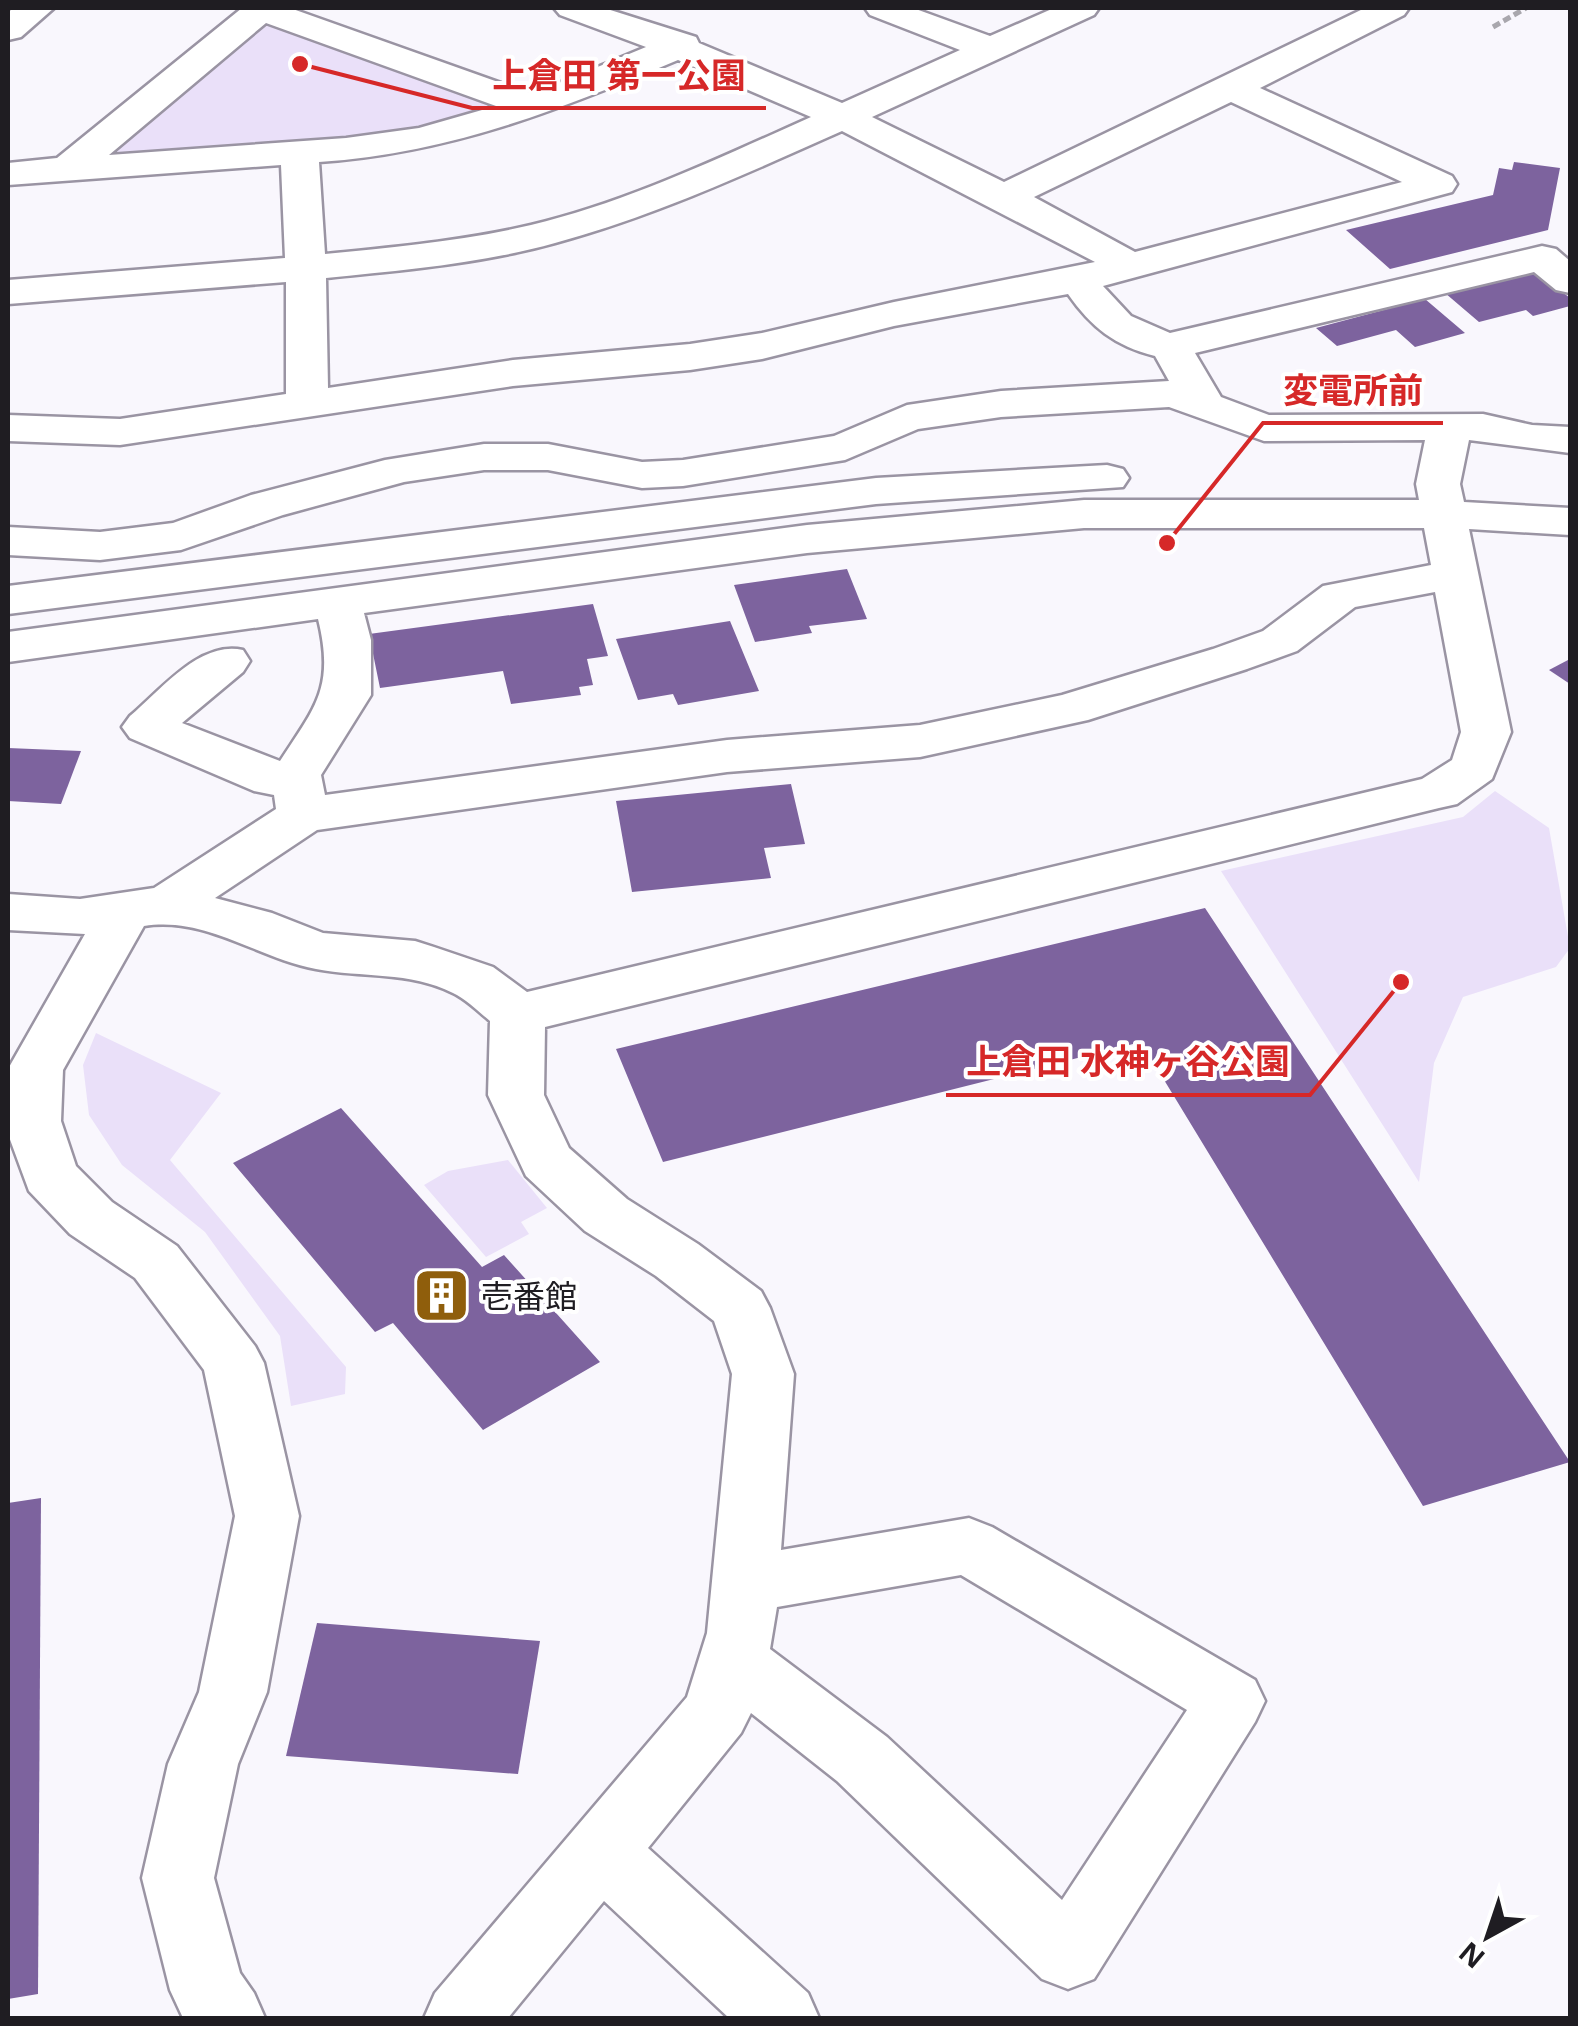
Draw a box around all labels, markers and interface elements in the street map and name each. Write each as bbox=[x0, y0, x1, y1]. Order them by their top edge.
callout: 上倉田 第一公園 bbox=[472, 43, 766, 108]
text: 上倉田 第一公園 bbox=[492, 51, 746, 98]
callout: 変電所前 bbox=[1263, 358, 1443, 423]
text: 変電所前 bbox=[1283, 366, 1423, 413]
callout: 上倉田 水神ヶ谷公園 bbox=[946, 1030, 1310, 1095]
text: 上倉田 水神ヶ谷公園 bbox=[966, 1037, 1290, 1084]
building icon: 壱番館 bbox=[412, 1265, 472, 1325]
place label: 壱番館 bbox=[481, 1274, 577, 1317]
north arrow bbox=[1438, 1886, 1538, 1986]
text: N bbox=[1450, 1934, 1492, 1978]

